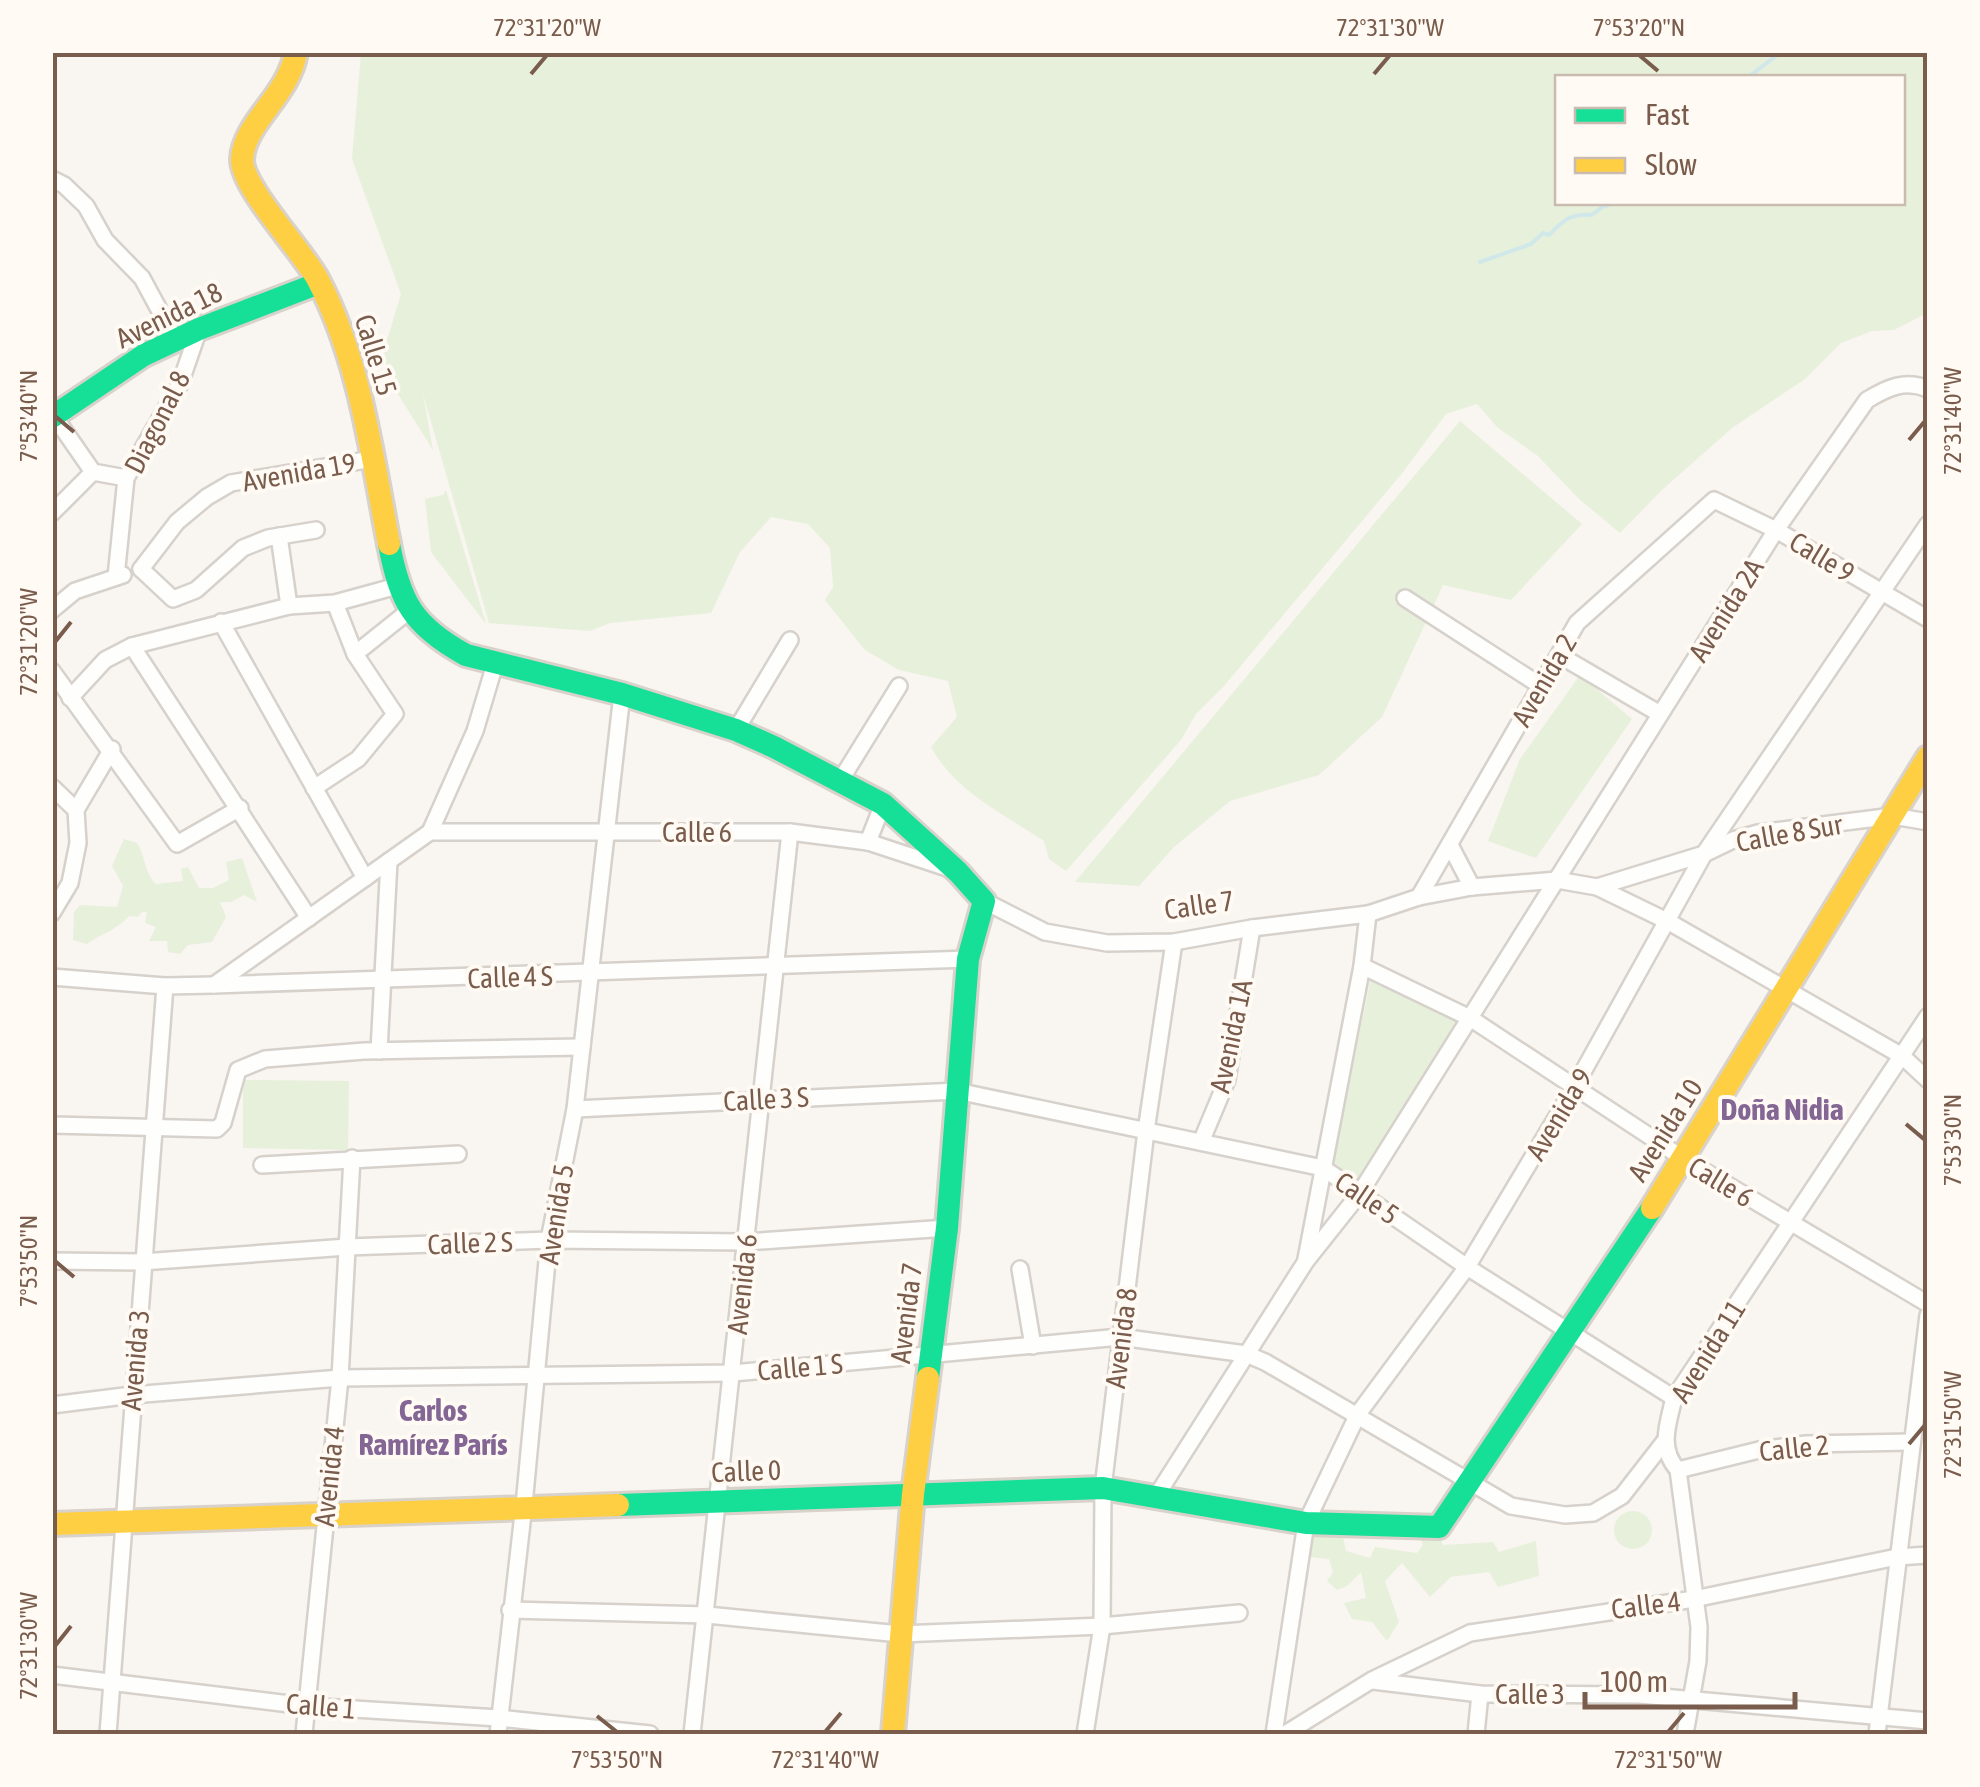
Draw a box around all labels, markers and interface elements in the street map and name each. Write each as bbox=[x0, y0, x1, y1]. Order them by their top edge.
text: 72°31'20"W bbox=[493, 13, 602, 41]
text: 72°31'30"W bbox=[1336, 13, 1445, 41]
text: 7°53'20"N bbox=[1593, 13, 1685, 41]
legend bbox=[1555, 75, 1905, 205]
text: Fast bbox=[1645, 97, 1690, 131]
text: Slow bbox=[1645, 147, 1697, 181]
street label: Avenida 18 bbox=[111, 276, 227, 354]
street label: Calle 15 bbox=[349, 311, 403, 399]
street label: Diagonal 8 bbox=[118, 365, 196, 479]
text: 72°31'40"W bbox=[1938, 366, 1966, 475]
text: 7°53'40"N bbox=[14, 370, 42, 462]
street label: Avenida 19 bbox=[240, 446, 358, 498]
street label: Calle 9 bbox=[1784, 525, 1860, 589]
street label: Avenida 2A bbox=[1682, 553, 1770, 667]
text: 72°31'20"W bbox=[14, 587, 42, 696]
street label: Avenida 2 bbox=[1505, 628, 1583, 732]
street label: Calle 8 Sur bbox=[1733, 808, 1845, 858]
street label: Calle 6 bbox=[662, 816, 732, 848]
street label: Calle 7 bbox=[1162, 884, 1236, 926]
street label: Calle 4 S bbox=[467, 960, 554, 994]
street label: Avenida 1A bbox=[1203, 976, 1259, 1095]
street label: Avenida 9 bbox=[1519, 1062, 1599, 1166]
street label: Avenida 10 bbox=[1621, 1073, 1709, 1187]
street label: Calle 3 S bbox=[722, 1081, 810, 1117]
district label: Doña Nidia bbox=[1720, 1092, 1844, 1126]
text: 7°53'30"N bbox=[1938, 1094, 1966, 1186]
street label: Calle 6 bbox=[1683, 1150, 1759, 1214]
street label: Avenida 5 bbox=[532, 1162, 580, 1266]
street label: Calle 5 bbox=[1329, 1165, 1405, 1231]
text: 7°53'50"N bbox=[14, 1215, 42, 1307]
street label: Calle 2 S bbox=[427, 1226, 514, 1260]
street label: Avenida 6 bbox=[721, 1232, 763, 1336]
street label: Avenida 7 bbox=[884, 1261, 928, 1365]
street label: Avenida 8 bbox=[1099, 1286, 1143, 1390]
street label: Avenida 11 bbox=[1664, 1294, 1752, 1408]
street label: Avenida 3 bbox=[115, 1308, 155, 1412]
street label: Calle 1 S bbox=[756, 1347, 844, 1387]
text: 72°31'50"W bbox=[1938, 1370, 1966, 1479]
district label: Carlos Ramírez París bbox=[358, 1393, 508, 1461]
street label: Avenida 4 bbox=[308, 1424, 350, 1528]
street label: Calle 2 bbox=[1758, 1428, 1830, 1468]
street label: Calle 0 bbox=[711, 1454, 781, 1488]
street label: Calle 4 bbox=[1609, 1585, 1683, 1625]
text: 72°31'30"W bbox=[14, 1591, 42, 1700]
scale bar bbox=[1585, 1647, 1795, 1709]
text: 100 m bbox=[1600, 1664, 1668, 1698]
street label: Calle 3 bbox=[1495, 1678, 1565, 1710]
street label: Calle 1 bbox=[285, 1687, 357, 1725]
text: 7°53'50"N bbox=[571, 1745, 663, 1773]
text: 72°31'40"W bbox=[771, 1745, 880, 1773]
text: 72°31'50"W bbox=[1614, 1745, 1723, 1773]

